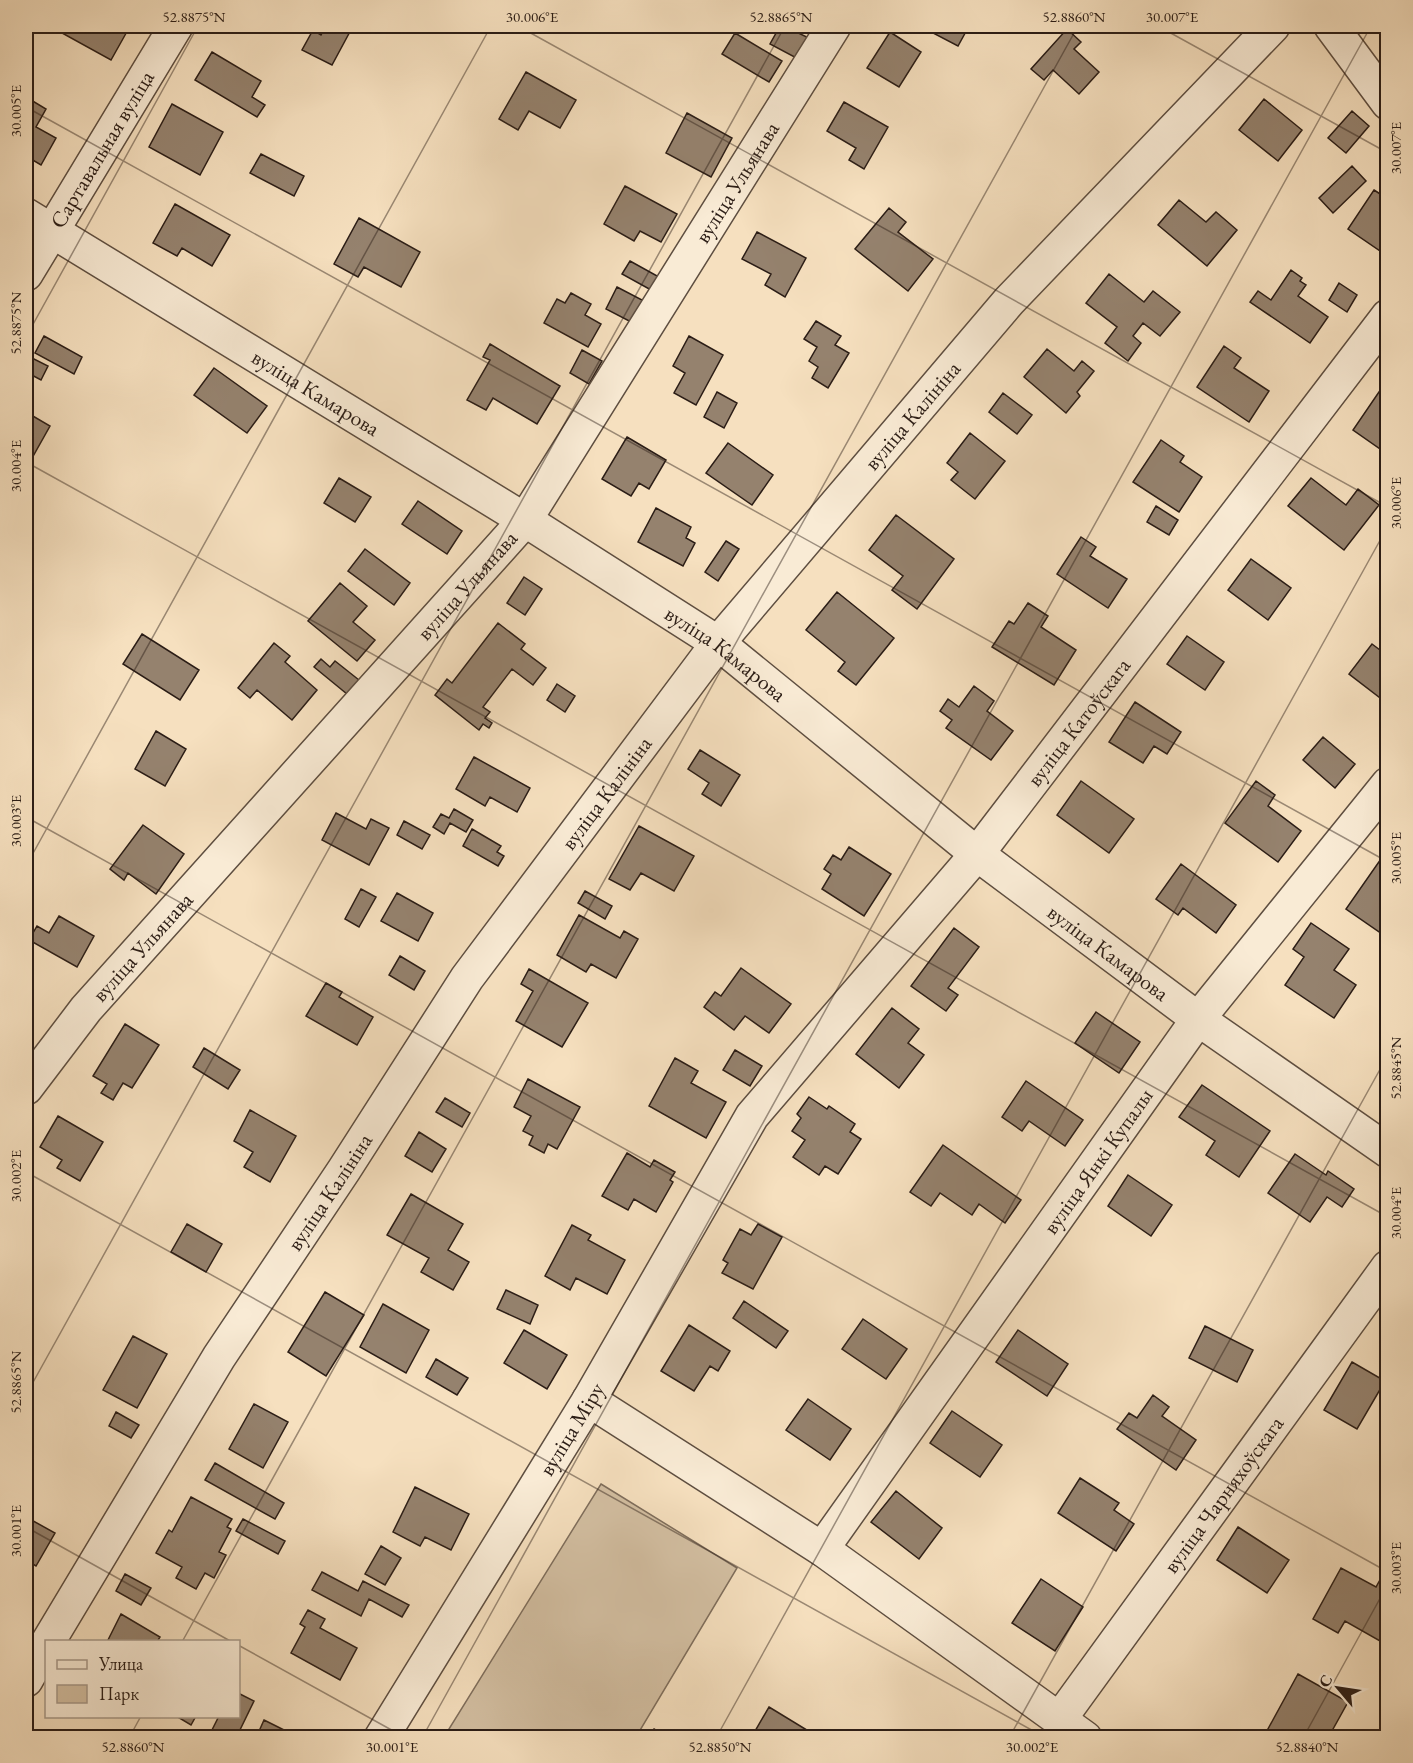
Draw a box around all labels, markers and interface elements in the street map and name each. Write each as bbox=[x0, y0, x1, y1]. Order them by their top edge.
text: 52.8875°N bbox=[163, 7, 226, 26]
text: 30.006°E bbox=[506, 7, 559, 26]
text: 52.8865°N bbox=[750, 7, 813, 26]
text: 52.8860°N bbox=[1043, 7, 1106, 26]
text: 30.007°E bbox=[1146, 7, 1199, 26]
street label: Сартавальная вуліца bbox=[43, 65, 161, 234]
text: 30.005°E bbox=[6, 84, 25, 137]
street label: вуліца Ульянава bbox=[688, 116, 786, 249]
text: 30.007°E bbox=[1386, 121, 1405, 174]
text: 52.8875°N bbox=[6, 291, 25, 354]
street label: вуліца Камарова bbox=[246, 343, 385, 443]
street label: вуліца Калініна bbox=[857, 355, 967, 476]
text: 30.004°E bbox=[6, 439, 25, 492]
text: 30.006°E bbox=[1386, 476, 1405, 529]
street label: вуліца Ульянава bbox=[410, 524, 524, 646]
street label: вуліца Камарова bbox=[659, 599, 793, 708]
street label: вуліца Катоўскага bbox=[1020, 652, 1137, 792]
street label: вуліца Калініна bbox=[554, 730, 659, 856]
text: 30.003°E bbox=[6, 794, 25, 847]
text: 30.005°E bbox=[1386, 831, 1405, 884]
street label: вуліца Ульянава bbox=[85, 886, 199, 1008]
street label: вуліца Камарова bbox=[1042, 898, 1175, 1008]
text: 52.8845°N bbox=[1386, 1036, 1405, 1099]
street label: вуліца Янкі Купалы bbox=[1036, 1082, 1160, 1240]
street label: вуліца Калініна bbox=[280, 1128, 379, 1256]
text: 30.002°E bbox=[6, 1149, 25, 1202]
text: 30.004°E bbox=[1386, 1186, 1405, 1239]
text: 52.8865°N bbox=[6, 1350, 25, 1413]
street label: вуліца Міру bbox=[532, 1377, 611, 1481]
street label: вуліца Чарняхоўскага bbox=[1157, 1410, 1290, 1579]
text: 30.001°E bbox=[6, 1504, 25, 1557]
text: 30.003°E bbox=[1386, 1541, 1405, 1594]
legend bbox=[45, 1640, 240, 1718]
text: Улица bbox=[98, 1652, 144, 1675]
north arrow bbox=[1308, 1658, 1368, 1718]
text: С bbox=[1313, 1671, 1337, 1691]
text: Парк bbox=[99, 1682, 139, 1705]
text: 52.8860°N bbox=[102, 1737, 165, 1756]
text: 30.001°E bbox=[366, 1737, 419, 1756]
text: 52.8850°N bbox=[689, 1737, 752, 1756]
text: 30.002°E bbox=[1006, 1737, 1059, 1756]
text: 52.8840°N bbox=[1276, 1737, 1339, 1756]

